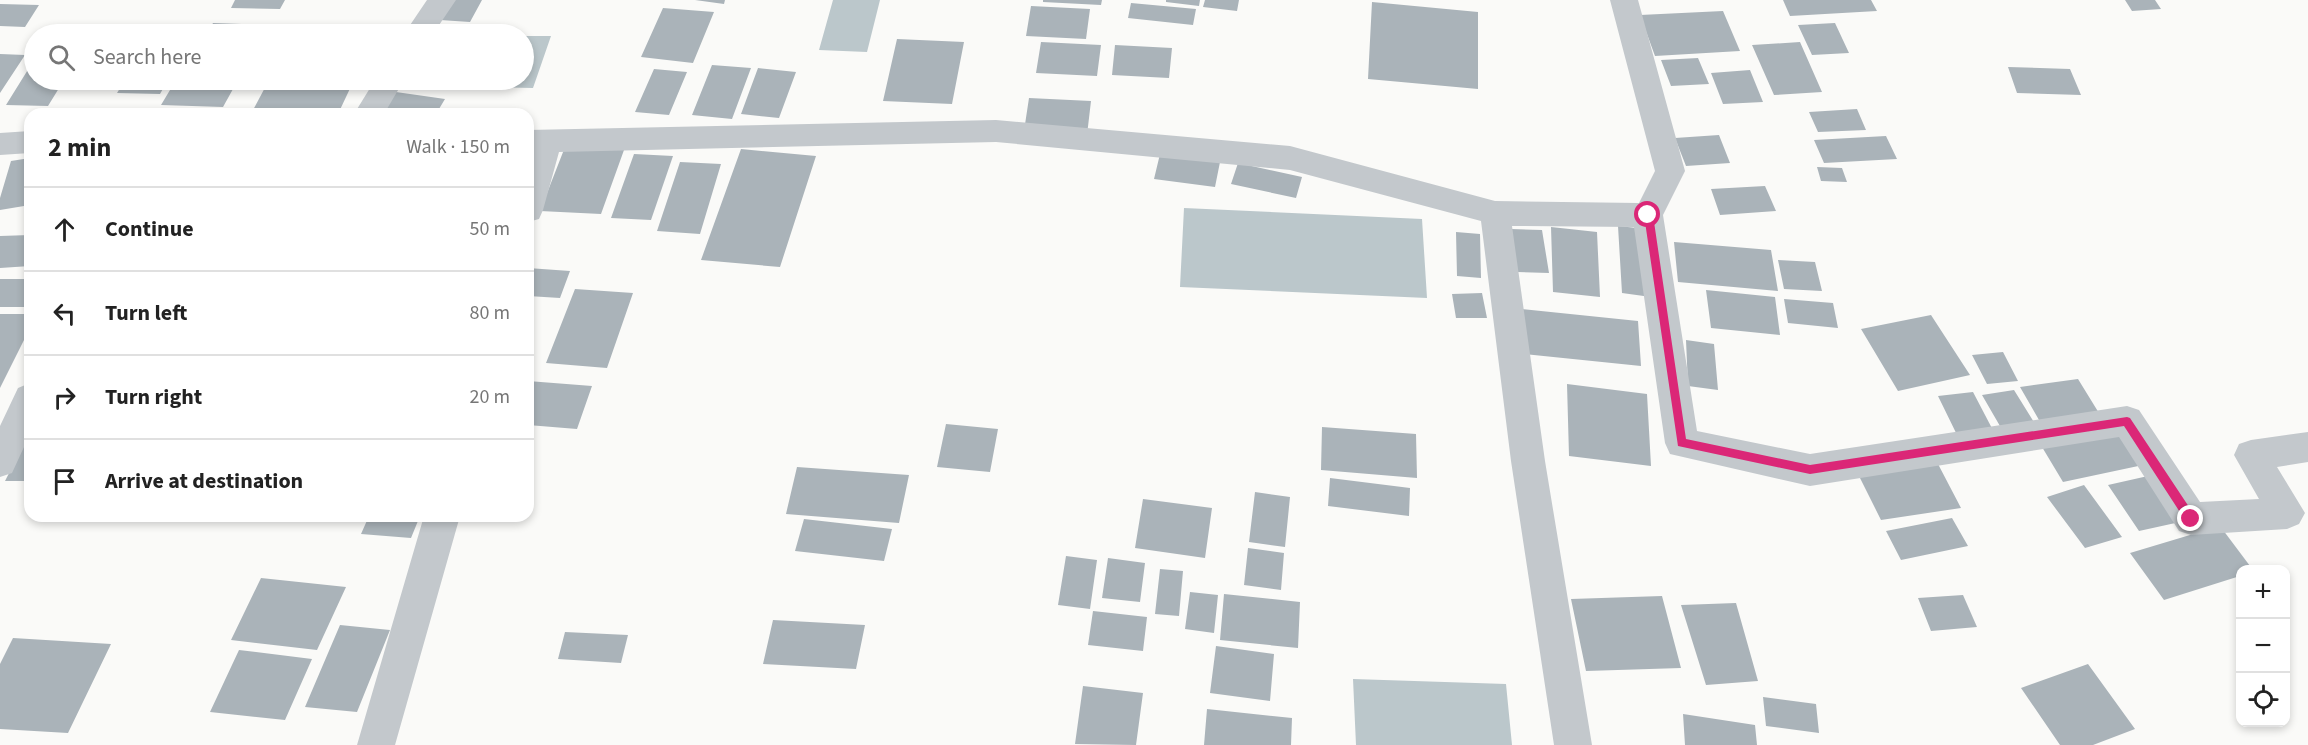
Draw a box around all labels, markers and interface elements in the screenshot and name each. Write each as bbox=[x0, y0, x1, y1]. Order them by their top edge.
search box bbox=[24, 24, 534, 90]
icon: search bbox=[45, 41, 78, 74]
text: Search here bbox=[93, 41, 201, 73]
text: 2 min bbox=[48, 129, 111, 166]
text: Walk · 150 m bbox=[406, 133, 510, 161]
route start bbox=[1634, 201, 1660, 227]
icon: ahead bbox=[48, 213, 81, 246]
text: Continue bbox=[105, 213, 194, 245]
text: 50 m bbox=[470, 215, 510, 243]
icon: left bbox=[48, 297, 81, 330]
text: Turn left bbox=[105, 297, 187, 329]
text: 80 m bbox=[470, 299, 510, 327]
icon: right bbox=[48, 381, 81, 414]
text: Turn right bbox=[105, 381, 202, 413]
text: 20 m bbox=[470, 383, 510, 411]
icon: arrive bbox=[48, 465, 81, 498]
text: Arrive at destination bbox=[105, 465, 303, 497]
route end bbox=[2177, 505, 2203, 531]
map controls bbox=[2236, 565, 2290, 727]
button: + bbox=[2236, 565, 2290, 619]
button: − bbox=[2236, 619, 2290, 673]
button: locate bbox=[2236, 673, 2290, 727]

